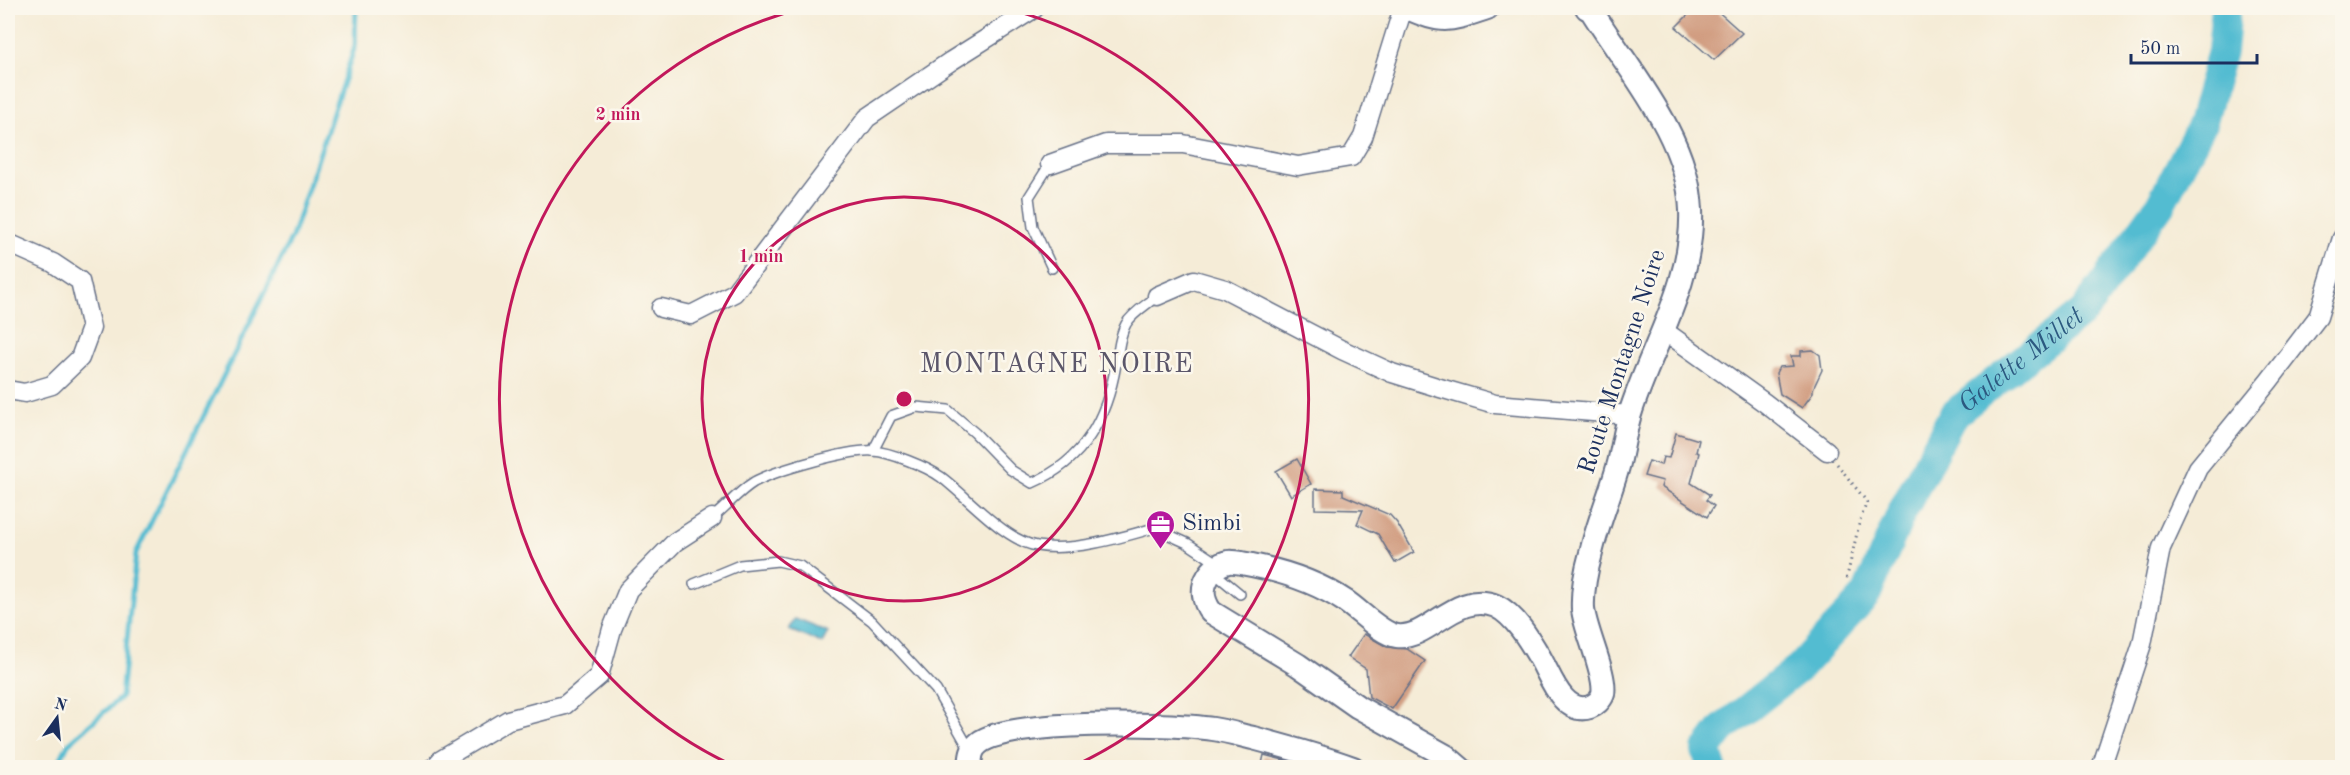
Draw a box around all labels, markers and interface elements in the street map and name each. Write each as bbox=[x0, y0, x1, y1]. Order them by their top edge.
scale bar bbox=[2131, 27, 2257, 65]
text: 50 m bbox=[2140, 40, 2180, 58]
text: 2 min bbox=[595, 106, 641, 124]
street label: Route Montagne Noire bbox=[1575, 247, 1671, 477]
text: 1 min bbox=[738, 248, 784, 266]
water label: Galette Millet bbox=[1954, 303, 2089, 418]
district label: MONTAGNE NOIRE bbox=[920, 351, 1194, 378]
centre of rings bbox=[894, 389, 914, 409]
office icon: Simbi bbox=[1145, 508, 1177, 550]
place label: Simbi bbox=[1182, 512, 1241, 536]
north arrow bbox=[27, 688, 87, 748]
text: N bbox=[52, 696, 69, 715]

